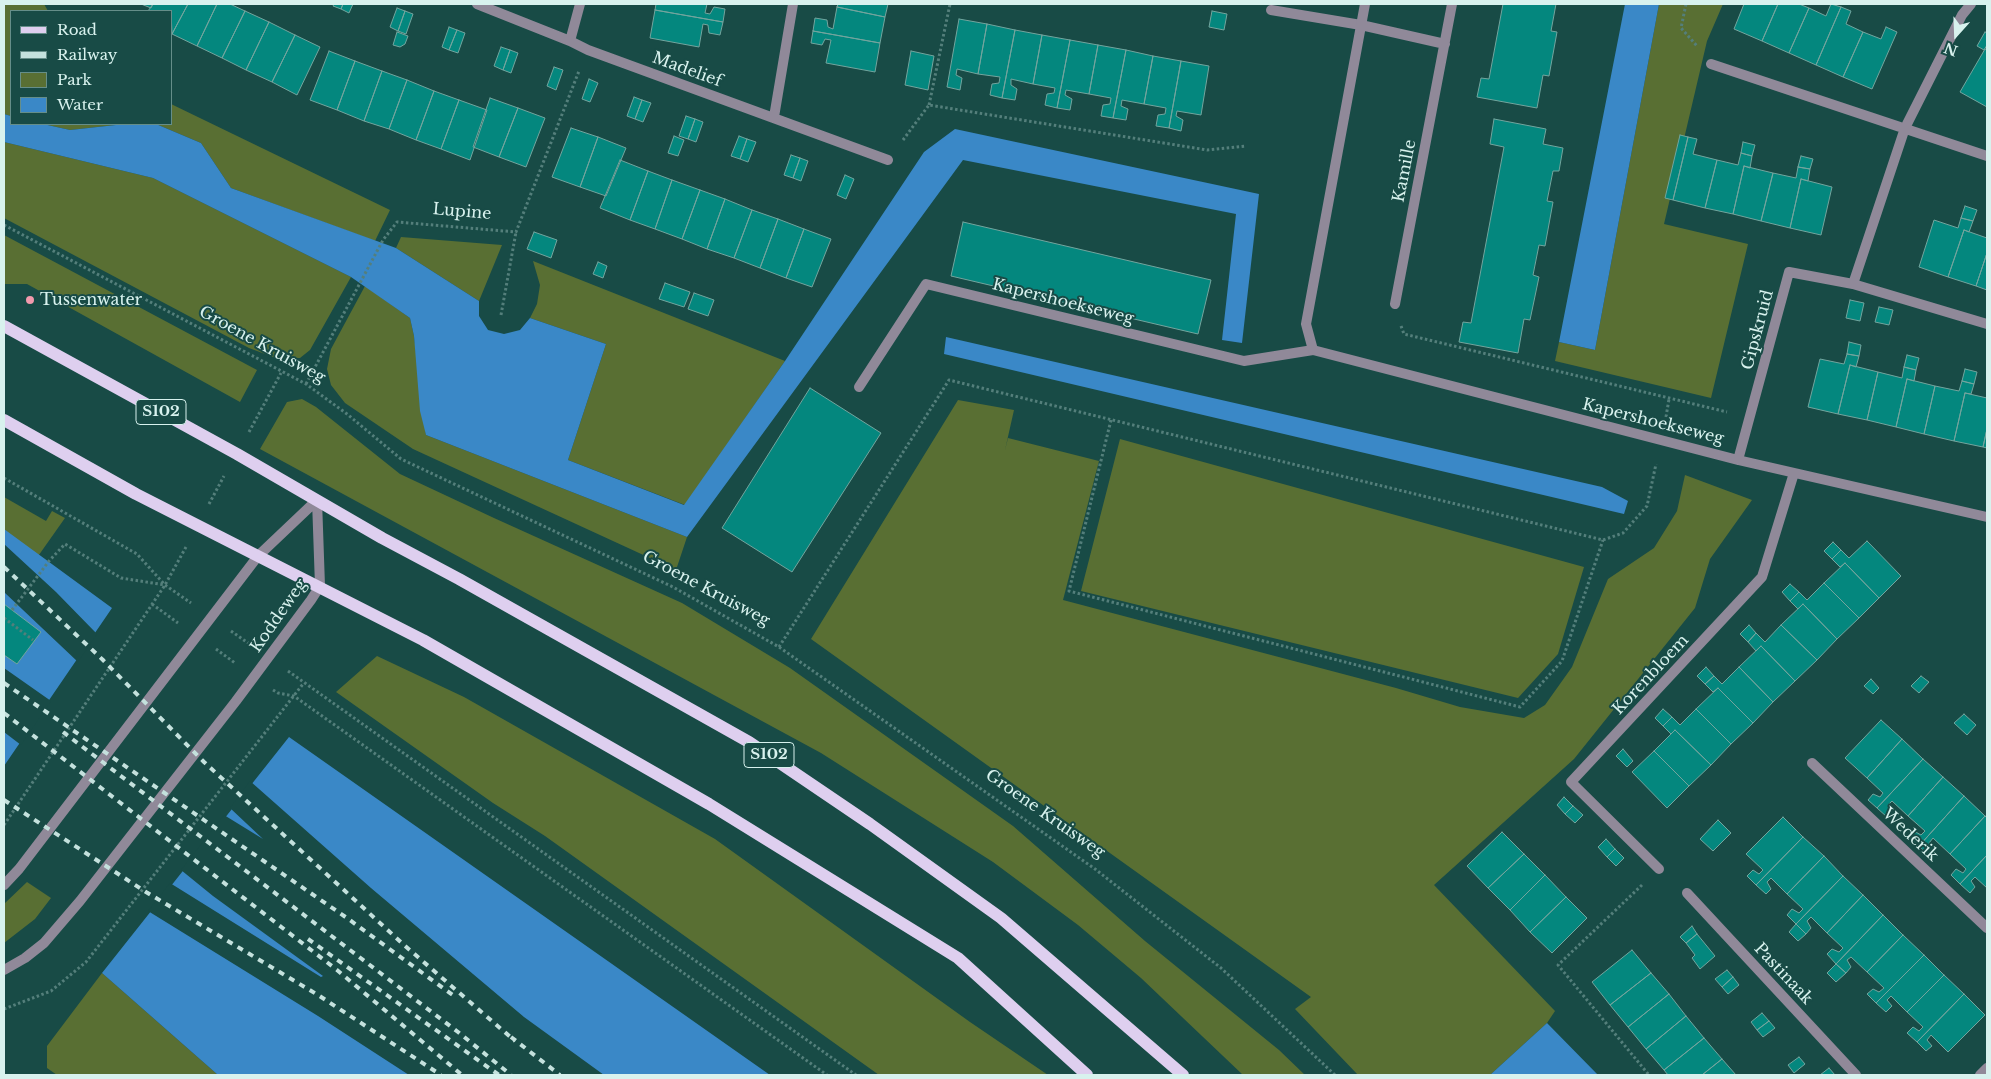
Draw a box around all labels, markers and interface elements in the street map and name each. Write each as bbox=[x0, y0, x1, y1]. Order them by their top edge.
legend bbox=[10, 10, 172, 125]
north arrow bbox=[1931, 10, 1981, 60]
text: Road bbox=[57, 20, 97, 39]
text: N bbox=[1942, 38, 1960, 60]
text: Railway bbox=[57, 45, 117, 64]
street label: Madelief bbox=[650, 49, 724, 91]
text: Park bbox=[57, 70, 92, 89]
text: Water bbox=[57, 95, 103, 114]
street label: Kamille bbox=[1390, 138, 1420, 204]
street label: Lupine bbox=[432, 200, 492, 224]
street label: Kapershoekseweg bbox=[990, 275, 1136, 329]
street label: Gipskruid bbox=[1738, 288, 1778, 372]
place label: Tussenwater bbox=[40, 290, 142, 310]
marker: Tussenwater bbox=[24, 294, 36, 306]
street label: Groene Kruisweg bbox=[196, 302, 328, 388]
street label: Kapershoekseweg bbox=[1580, 395, 1726, 449]
road number: S102 bbox=[136, 400, 186, 424]
street label: Groene Kruisweg bbox=[639, 547, 773, 631]
street label: Koddeweg bbox=[247, 576, 311, 656]
street label: Korenbloem bbox=[1609, 631, 1693, 719]
road number: S102 bbox=[744, 742, 794, 768]
street label: Groene Kruisweg bbox=[982, 766, 1108, 862]
street label: Wederik bbox=[1878, 804, 1942, 866]
street label: Pastinaak bbox=[1750, 939, 1816, 1009]

